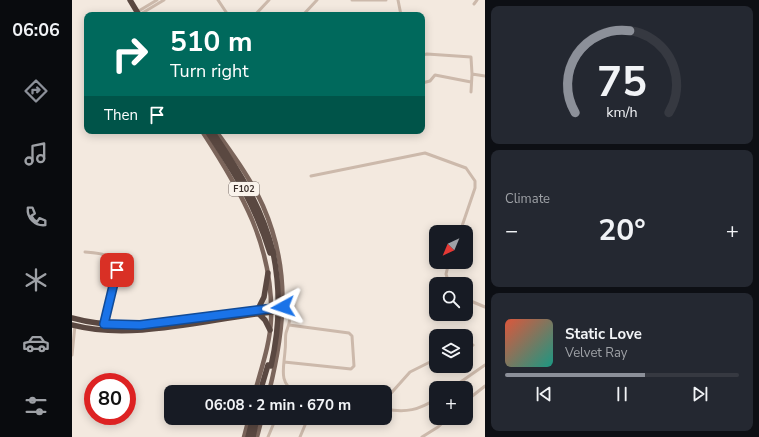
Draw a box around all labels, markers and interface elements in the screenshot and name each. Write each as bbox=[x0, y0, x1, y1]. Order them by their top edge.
text: 06:06 bbox=[12, 18, 60, 42]
text: 510 m bbox=[170, 23, 253, 61]
icon: right bbox=[104, 28, 156, 80]
text: 75 bbox=[597, 54, 647, 111]
text: Turn right bbox=[170, 59, 249, 83]
icon: directions bbox=[22, 77, 50, 105]
text: km/h bbox=[606, 102, 638, 121]
icon: arrive bbox=[146, 104, 168, 126]
text: Then bbox=[104, 105, 138, 125]
icon: music bbox=[22, 140, 50, 168]
road number: F102 bbox=[229, 182, 259, 196]
text: Climate bbox=[505, 190, 550, 208]
icon: phone bbox=[22, 203, 50, 231]
text: 20° bbox=[598, 210, 646, 251]
text: − bbox=[505, 216, 518, 246]
text: + bbox=[726, 216, 739, 246]
north arrow bbox=[429, 225, 473, 269]
map controls bbox=[429, 225, 473, 425]
pin bbox=[100, 253, 134, 287]
icon: arrive bbox=[106, 259, 128, 281]
icon: climate bbox=[22, 266, 50, 294]
button: search bbox=[429, 277, 473, 321]
position arrow bbox=[262, 286, 304, 328]
text: Static Love bbox=[565, 324, 642, 344]
icon: car bbox=[22, 329, 50, 357]
button: layers bbox=[429, 329, 473, 373]
text: Velvet Ray bbox=[565, 344, 627, 362]
speed limit sign: 80 bbox=[84, 373, 136, 425]
button: + bbox=[429, 381, 473, 425]
icon: previous bbox=[533, 383, 555, 405]
icon: pause bbox=[611, 383, 633, 405]
icon: next bbox=[689, 383, 711, 405]
icon: filters bbox=[22, 392, 50, 420]
text: 06:08 · 2 min · 670 m bbox=[205, 395, 351, 415]

